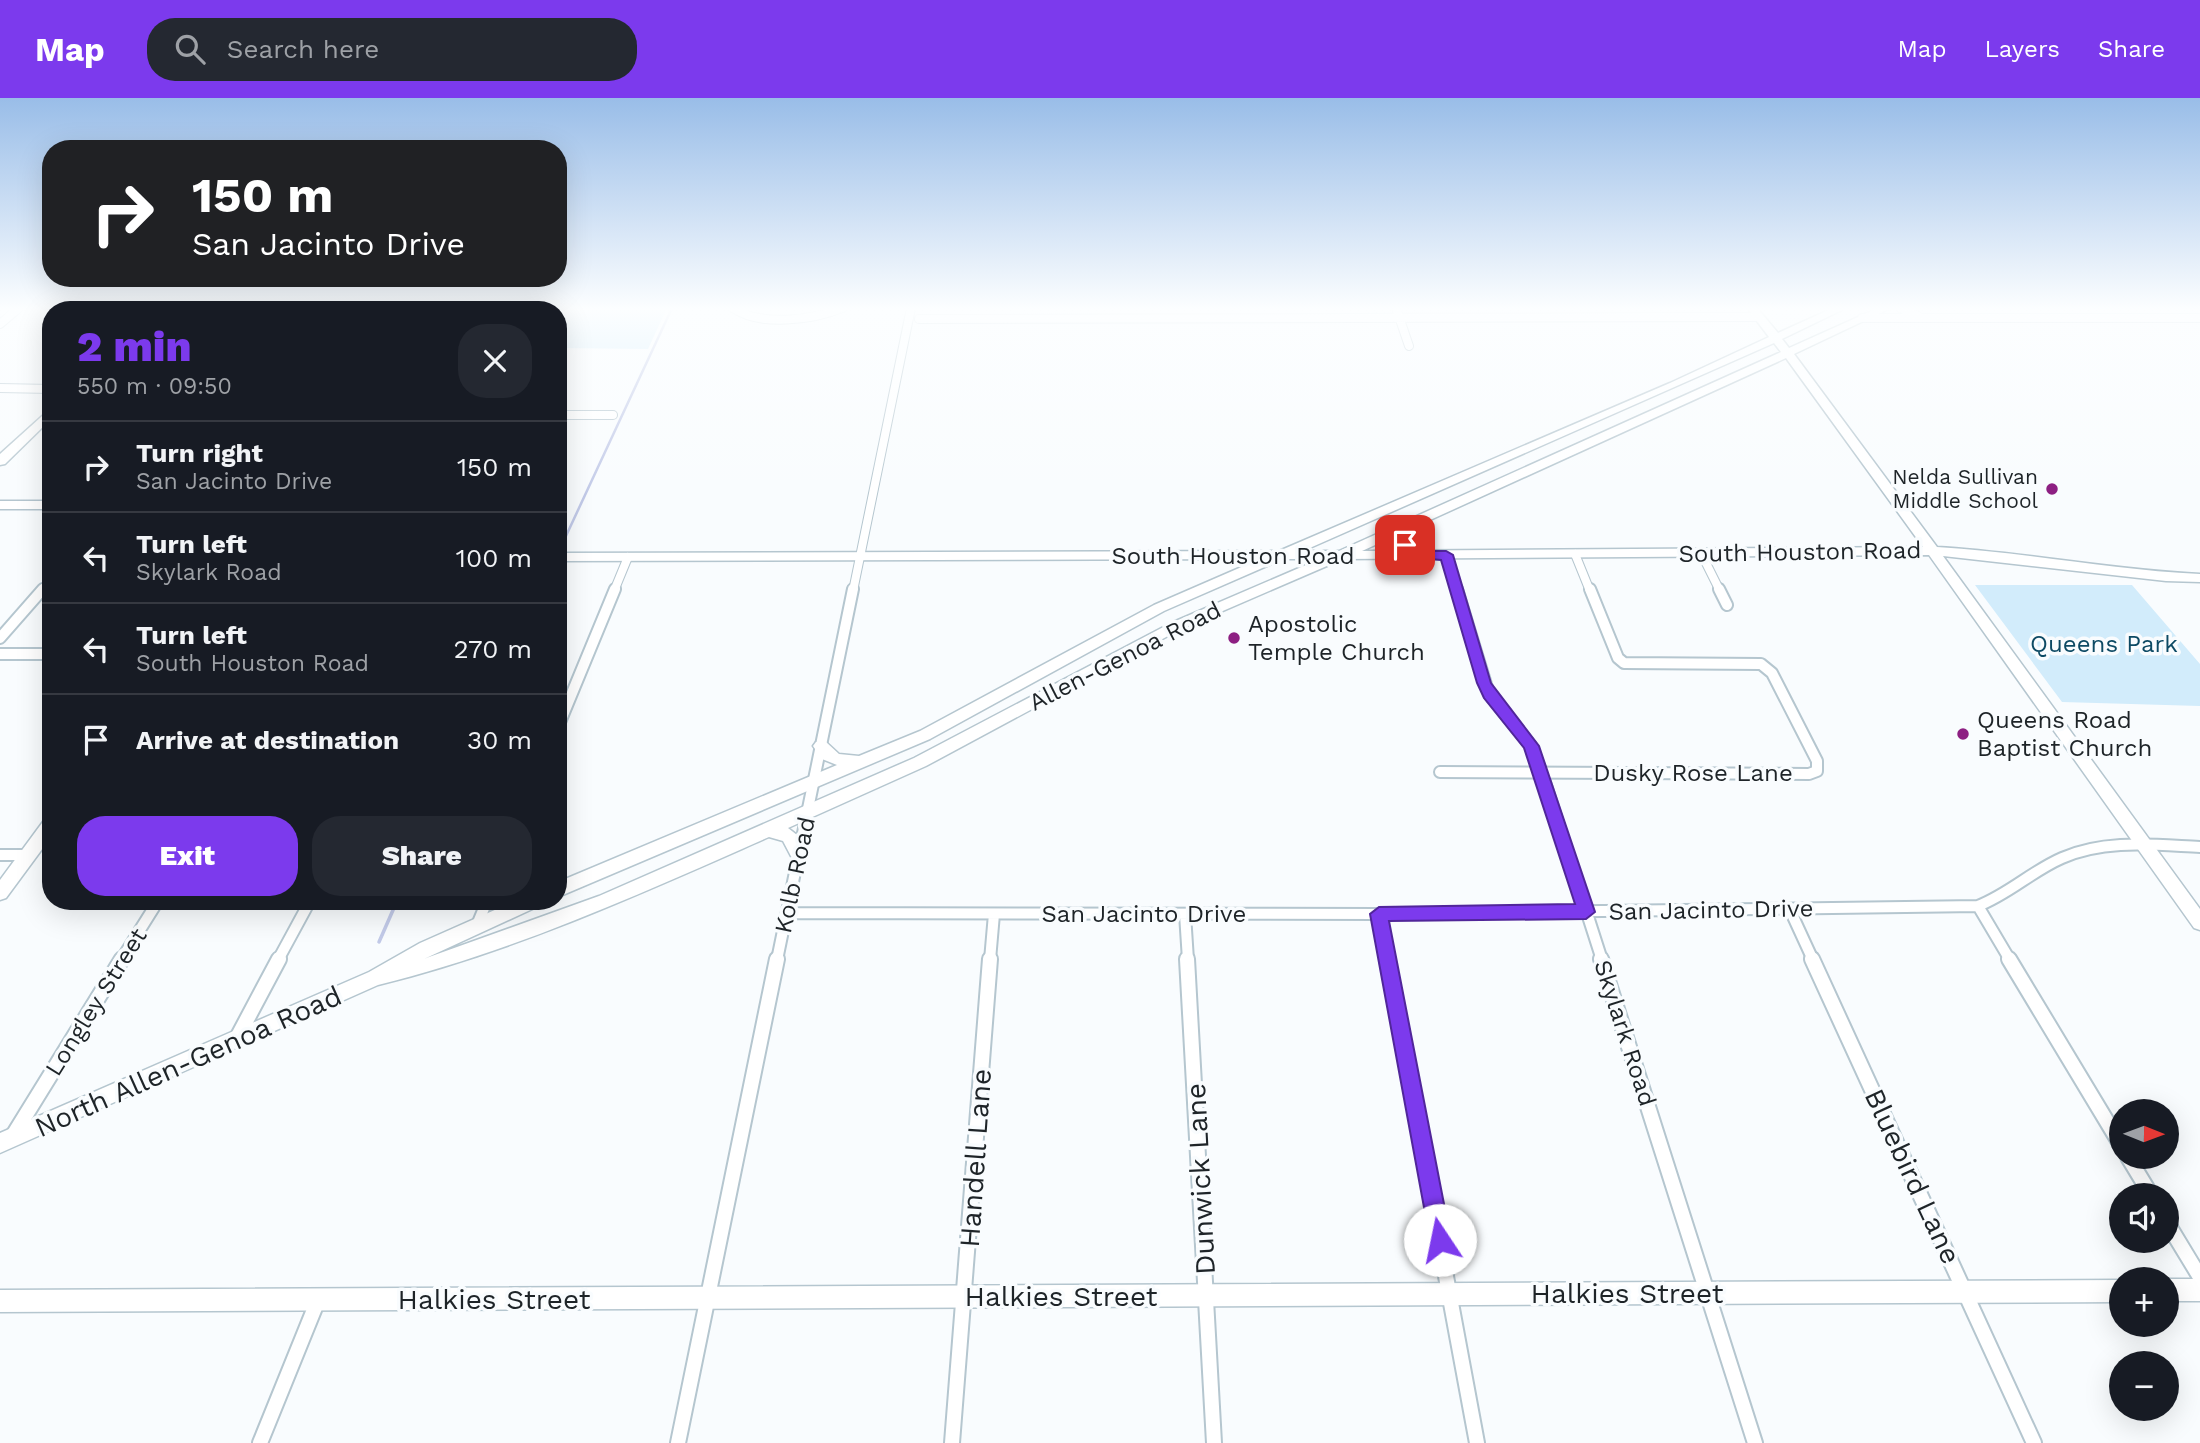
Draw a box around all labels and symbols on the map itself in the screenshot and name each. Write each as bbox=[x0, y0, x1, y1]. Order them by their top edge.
place label: Nelda Sullivan Middle School bbox=[1892, 464, 2039, 513]
marker: Nelda Sullivan Middle School bbox=[2044, 481, 2060, 497]
pin bbox=[1375, 515, 1435, 575]
street label: South Houston Road bbox=[1678, 536, 1922, 568]
street label: South Houston Road bbox=[1111, 542, 1355, 570]
street label: Allen-Genoa Road bbox=[1024, 595, 1226, 717]
place label: Apostolic Temple Church bbox=[1248, 610, 1425, 666]
marker: Apostolic Temple Church bbox=[1226, 630, 1242, 646]
park label: Queens Park bbox=[2030, 630, 2178, 658]
place label: Queens Road Baptist Church bbox=[1977, 706, 2152, 762]
marker: Queens Road Baptist Church bbox=[1955, 726, 1971, 742]
street label: Dusky Rose Lane bbox=[1593, 759, 1793, 787]
street label: Kolb Road bbox=[769, 814, 821, 936]
street label: San Jacinto Drive bbox=[1608, 894, 1814, 926]
street label: San Jacinto Drive bbox=[1042, 900, 1246, 928]
street label: Longley Street bbox=[39, 923, 153, 1081]
street label: Skylark Road bbox=[1588, 956, 1662, 1110]
street label: North Allen-Genoa Road bbox=[30, 979, 347, 1144]
street label: Handell Lane bbox=[953, 1068, 998, 1248]
street label: Dunwick Lane bbox=[1179, 1082, 1222, 1276]
street label: Bluebird Lane bbox=[1858, 1083, 1968, 1269]
north arrow bbox=[2109, 1099, 2179, 1169]
position arrow bbox=[1403, 1203, 1477, 1277]
street label: Halkies Street bbox=[1531, 1277, 1724, 1310]
street label: Halkies Street bbox=[965, 1280, 1158, 1313]
street label: Halkies Street bbox=[398, 1283, 591, 1316]

